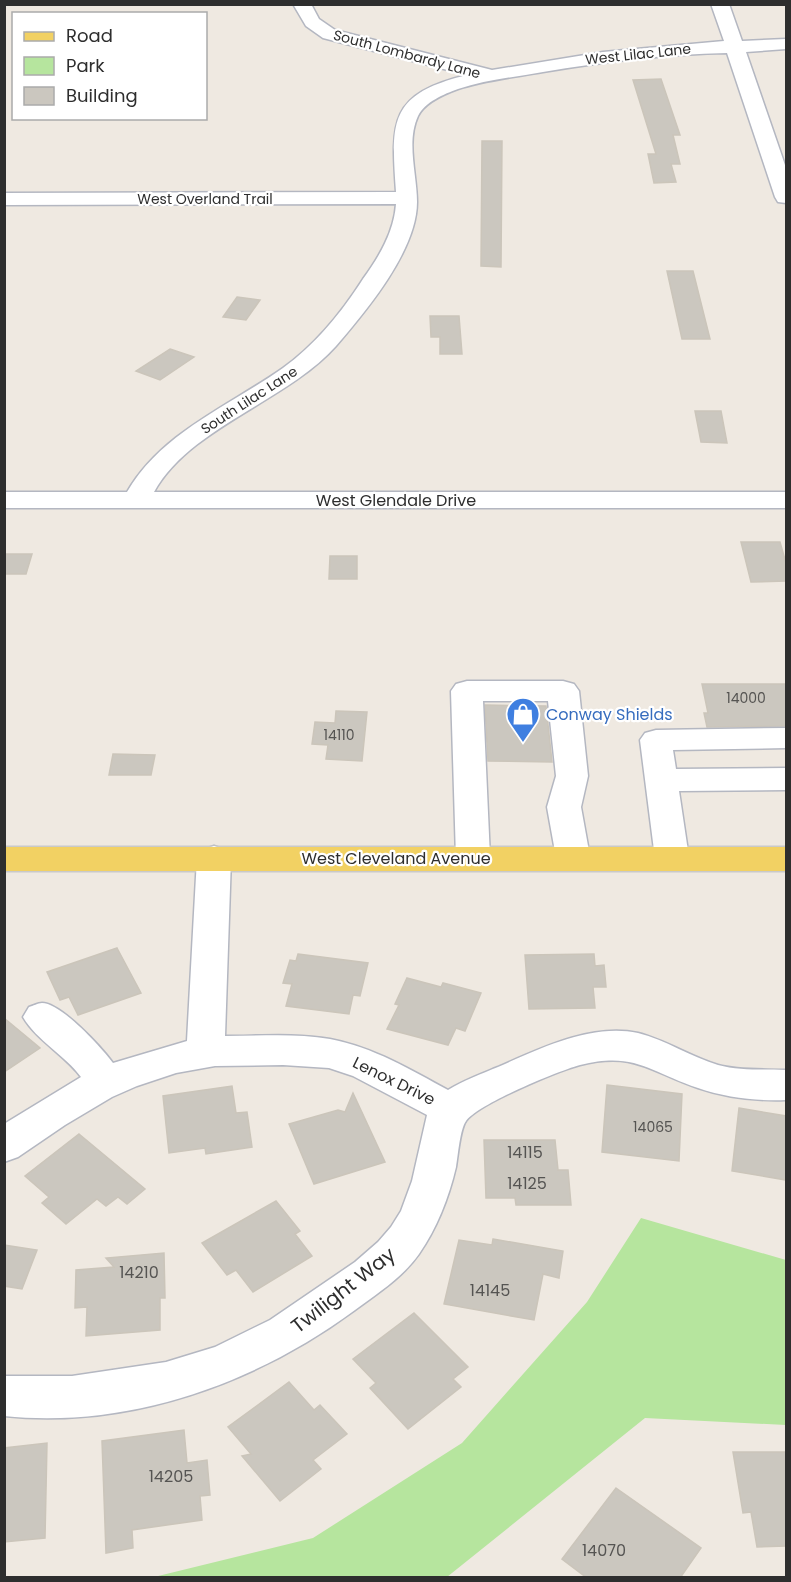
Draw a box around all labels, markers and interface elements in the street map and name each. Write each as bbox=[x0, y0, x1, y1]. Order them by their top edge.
legend bbox=[12, 12, 207, 120]
text: Road bbox=[66, 23, 113, 48]
street label: South Lombardy Lane bbox=[331, 25, 483, 83]
street label: West Lilac Lane bbox=[584, 38, 692, 69]
text: Park bbox=[66, 53, 105, 78]
text: Building bbox=[66, 83, 138, 108]
street label: West Overland Trail bbox=[137, 189, 273, 209]
street label: South Lilac Lane bbox=[197, 361, 302, 439]
street label: West Glendale Drive bbox=[316, 489, 476, 512]
house number: 14000 bbox=[726, 688, 766, 708]
shop icon: Conway Shields bbox=[505, 696, 541, 743]
place label: Conway Shields bbox=[546, 703, 673, 726]
house number: 14110 bbox=[323, 725, 355, 745]
street label: West Cleveland Avenue bbox=[301, 847, 491, 870]
street label: Lenox Drive bbox=[349, 1051, 439, 1111]
house number: 14065 bbox=[633, 1117, 673, 1137]
house number: 14115 bbox=[507, 1141, 543, 1164]
house number: 14125 bbox=[507, 1172, 547, 1195]
street label: Twilight Way bbox=[285, 1240, 401, 1340]
house number: 14210 bbox=[119, 1261, 159, 1284]
house number: 14145 bbox=[470, 1279, 510, 1302]
house number: 14205 bbox=[149, 1465, 193, 1488]
house number: 14070 bbox=[582, 1539, 626, 1562]

